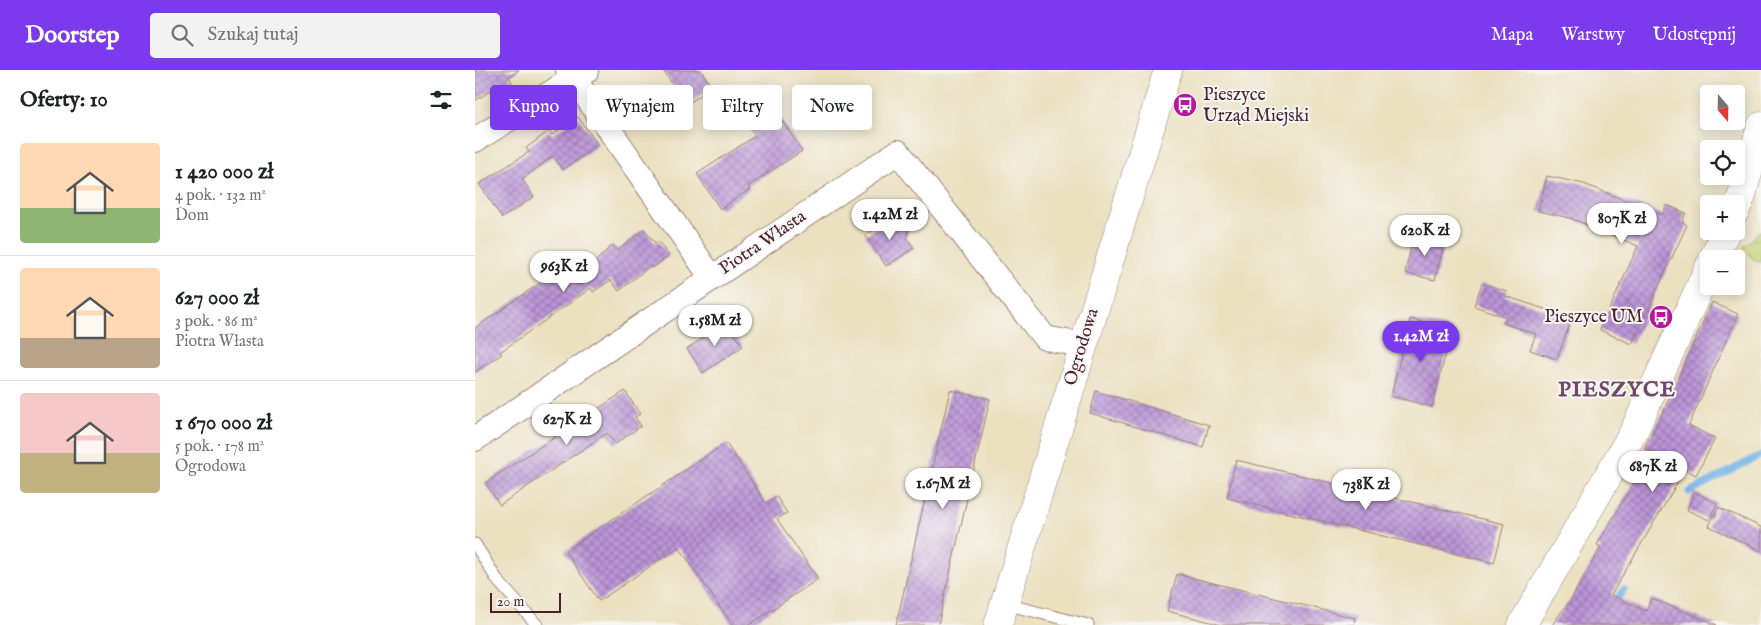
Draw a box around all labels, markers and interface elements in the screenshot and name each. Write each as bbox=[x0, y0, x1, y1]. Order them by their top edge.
search box bbox=[150, 13, 500, 58]
text: Doorstep bbox=[25, 20, 120, 51]
icon: search bbox=[168, 21, 196, 49]
text: Szukaj tutaj bbox=[208, 23, 299, 47]
text: Mapa bbox=[1491, 24, 1533, 47]
text: Warstwy bbox=[1561, 24, 1625, 47]
text: Udostępnij bbox=[1653, 24, 1736, 47]
place label: Pieszyce Urząd Miejski bbox=[1203, 84, 1309, 128]
chip: Kupno bbox=[490, 85, 577, 130]
chip: Wynajem bbox=[587, 85, 693, 130]
chip: Filtry bbox=[703, 85, 782, 130]
chip: Nowe bbox=[792, 85, 872, 130]
north arrow bbox=[1700, 85, 1745, 130]
map controls bbox=[1700, 85, 1745, 295]
icon: filters bbox=[427, 86, 455, 114]
text: Oferty: 10 bbox=[20, 87, 108, 114]
bus stop icon: Pieszyce Urząd Miejski bbox=[1172, 92, 1198, 118]
button: locate bbox=[1700, 140, 1745, 185]
text: 1 420 000 zł bbox=[175, 159, 273, 186]
icon: home bbox=[60, 163, 120, 223]
text: 4 pok. · 132 m² bbox=[175, 186, 266, 206]
button: + bbox=[1700, 195, 1745, 240]
pin: 1.42M zł bbox=[838, 198, 942, 241]
pin: 807K zł bbox=[1576, 202, 1668, 245]
street label: Piotra Własta bbox=[715, 205, 811, 281]
text: 1.42M zł bbox=[862, 205, 918, 225]
text: Dom bbox=[175, 206, 209, 226]
text: 807K zł bbox=[1598, 209, 1646, 229]
pin: 620K zł bbox=[1379, 214, 1471, 257]
text: 620K zł bbox=[1401, 221, 1449, 241]
pin: 963K zł bbox=[518, 250, 610, 293]
button: − bbox=[1700, 250, 1745, 295]
text: 963K zł bbox=[541, 257, 587, 277]
text: 627 000 zł bbox=[175, 285, 259, 312]
icon: home bbox=[60, 288, 120, 348]
pin: 1.58M zł bbox=[663, 304, 767, 347]
bus stop icon: Pieszyce UM bbox=[1648, 304, 1674, 330]
street label: Ogrodowa bbox=[1059, 305, 1105, 388]
place label: Pieszyce UM bbox=[1544, 306, 1643, 329]
text: 1.58M zł bbox=[689, 311, 741, 331]
text: 3 pok. · 86 m² bbox=[175, 312, 258, 332]
pin: 1.42M zł bbox=[1369, 320, 1473, 363]
text: 1.42M zł bbox=[1393, 327, 1449, 347]
text: Piotra Własta bbox=[175, 332, 264, 352]
district label: PIESZYCE bbox=[1558, 376, 1676, 404]
pin: 627K zł bbox=[521, 404, 613, 446]
text: 1 670 000 zł bbox=[175, 410, 272, 437]
text: 627K zł bbox=[543, 410, 591, 430]
icon: home bbox=[60, 413, 120, 473]
text: 5 pok. · 178 m² bbox=[175, 437, 264, 457]
pin: 687K zł bbox=[1607, 450, 1699, 493]
text: Ogrodowa bbox=[175, 457, 246, 477]
text: 687K zł bbox=[1629, 457, 1677, 477]
pin: 1.67M zł bbox=[891, 468, 995, 510]
pin: 738K zł bbox=[1320, 468, 1412, 511]
text: 1.67M zł bbox=[916, 474, 970, 494]
text: 738K zł bbox=[1343, 475, 1389, 495]
scale bar bbox=[490, 590, 561, 613]
text: 20 m bbox=[497, 593, 524, 611]

